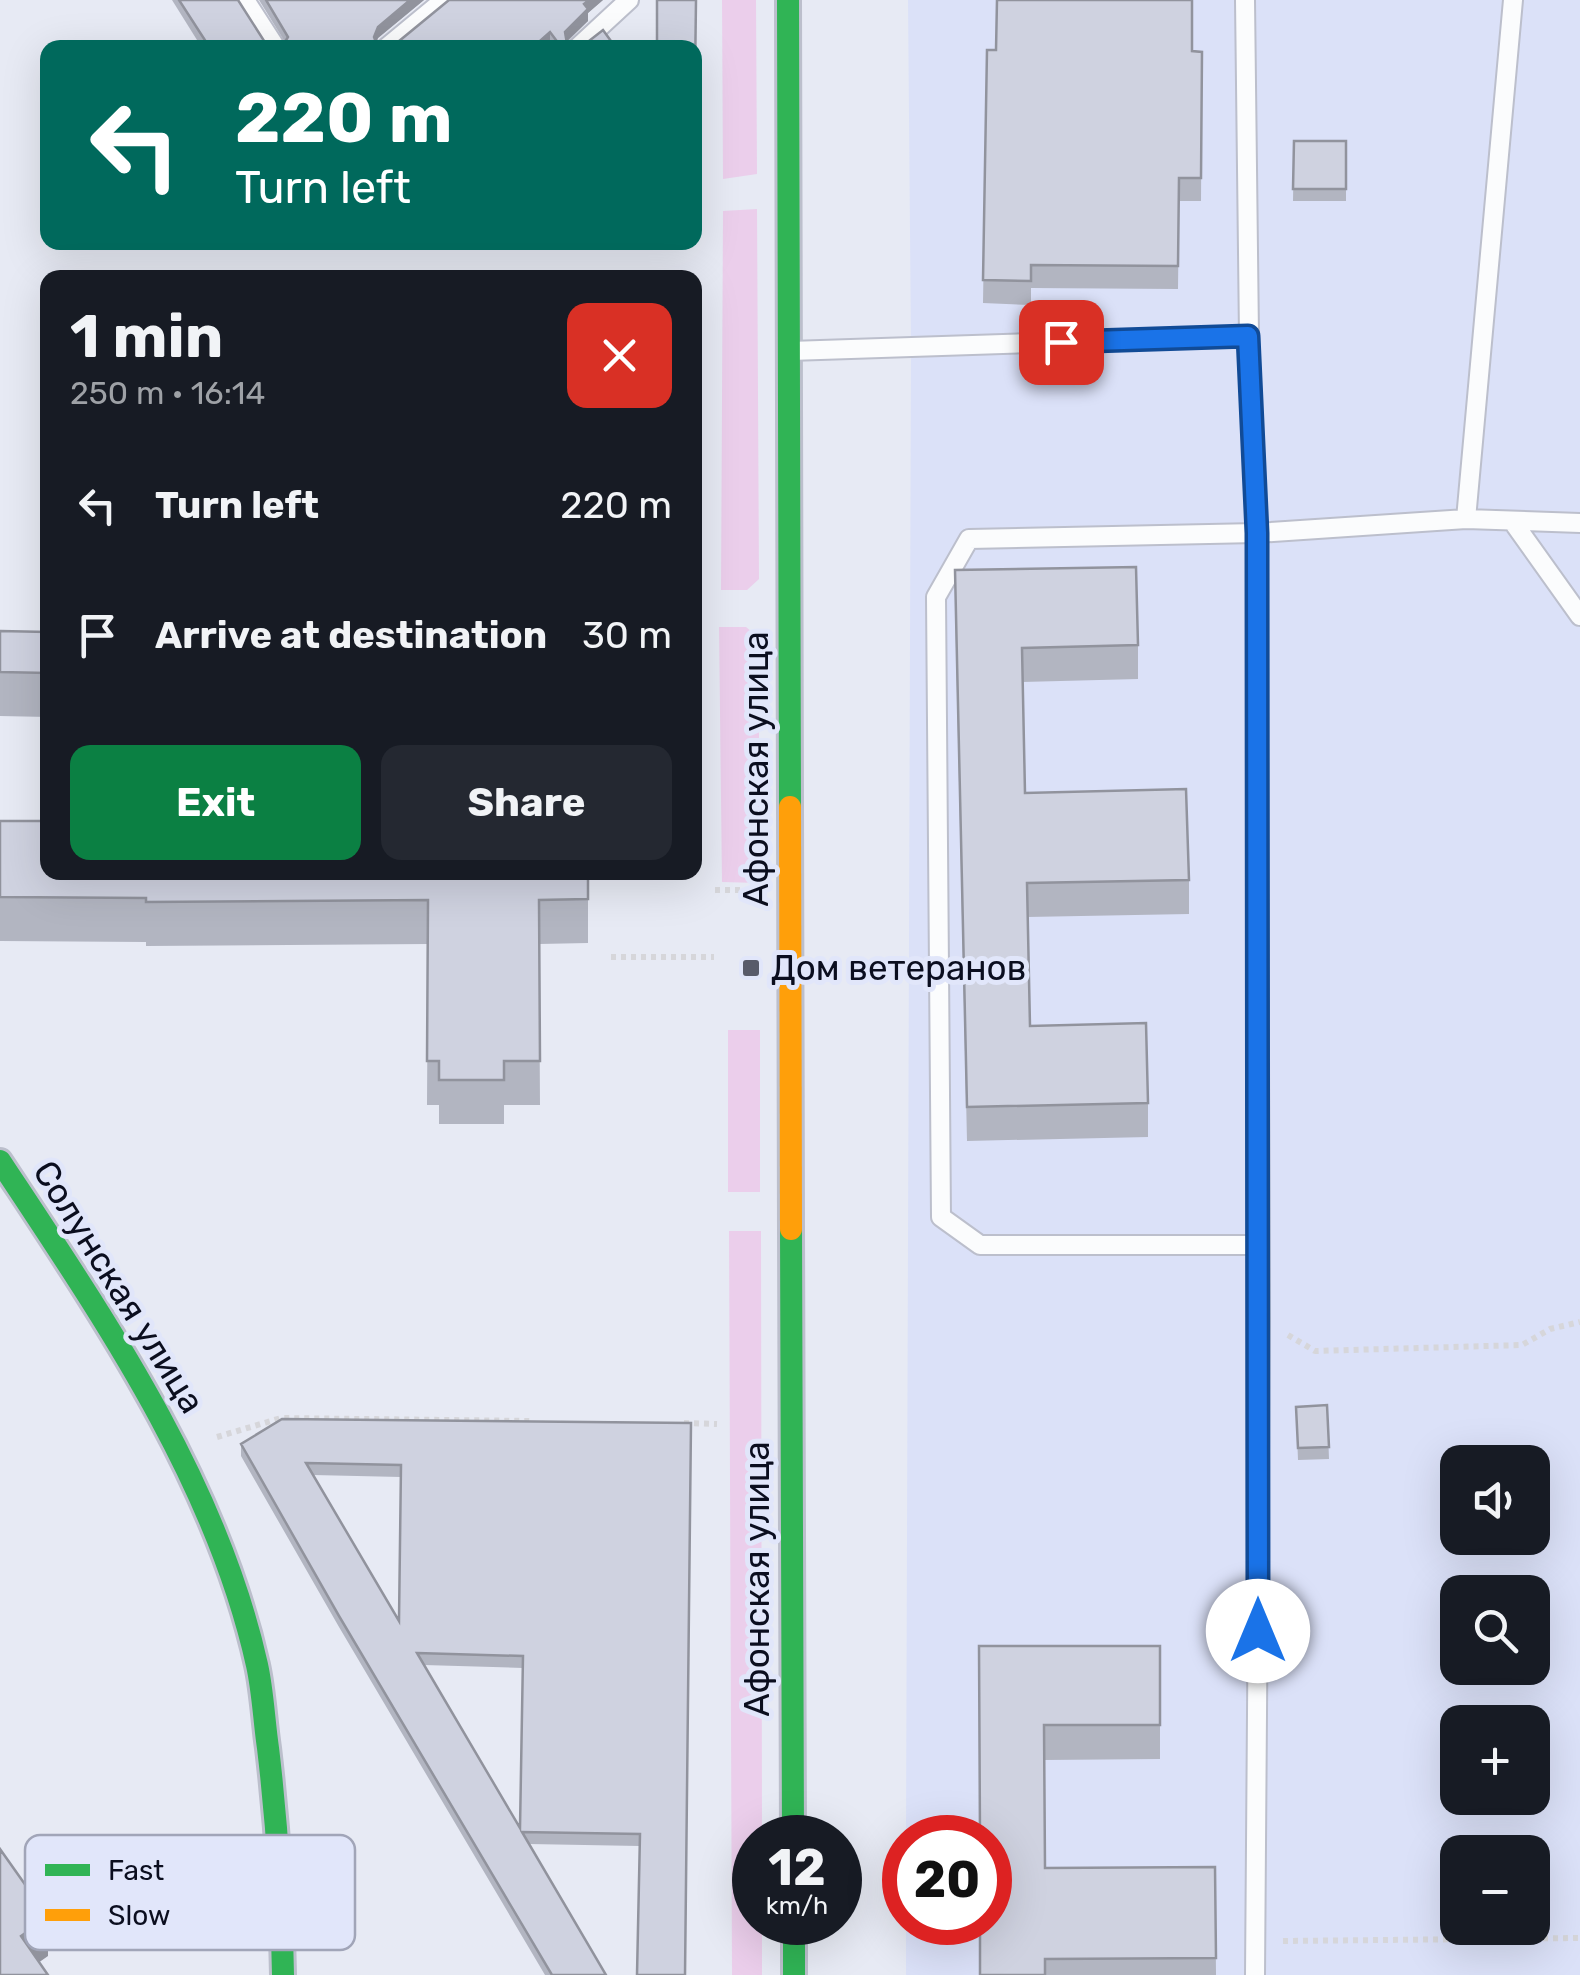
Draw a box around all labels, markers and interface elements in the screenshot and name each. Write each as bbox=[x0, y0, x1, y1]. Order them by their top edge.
text: 220 m bbox=[235, 77, 453, 160]
icon: left bbox=[70, 80, 200, 210]
text: Turn left bbox=[235, 161, 411, 214]
pin bbox=[1019, 300, 1104, 385]
text: 1 min bbox=[70, 301, 223, 372]
button: close bbox=[567, 303, 672, 408]
icon: arrive bbox=[1034, 315, 1089, 370]
text: 250 m · 16:14 bbox=[70, 374, 265, 412]
icon: left bbox=[70, 478, 125, 533]
text: Turn left bbox=[155, 482, 319, 528]
text: 220 m bbox=[560, 482, 672, 528]
icon: arrive bbox=[70, 608, 125, 663]
text: Arrive at destination bbox=[155, 612, 547, 658]
text: 30 m bbox=[582, 612, 672, 658]
street label: Афонская улица bbox=[735, 631, 777, 907]
button: Exit bbox=[70, 745, 361, 860]
button: Share bbox=[381, 745, 672, 860]
place label: Дом ветеранов bbox=[771, 947, 1026, 989]
marker: Дом ветеранов bbox=[740, 957, 762, 979]
street label: Солунская улица bbox=[24, 1153, 214, 1421]
street label: Афонская улица bbox=[736, 1441, 778, 1717]
map controls bbox=[1440, 1445, 1550, 1945]
button: sound bbox=[1440, 1445, 1550, 1555]
button: search bbox=[1440, 1575, 1550, 1685]
position arrow bbox=[1206, 1579, 1310, 1683]
button: + bbox=[1440, 1705, 1550, 1815]
speed limit sign: 20 bbox=[882, 1815, 1012, 1945]
legend bbox=[25, 1835, 355, 1950]
button: − bbox=[1440, 1835, 1550, 1945]
text: 12 bbox=[768, 1838, 826, 1898]
text: Fast bbox=[108, 1854, 164, 1887]
text: km/h bbox=[766, 1891, 828, 1920]
text: Slow bbox=[108, 1899, 170, 1932]

